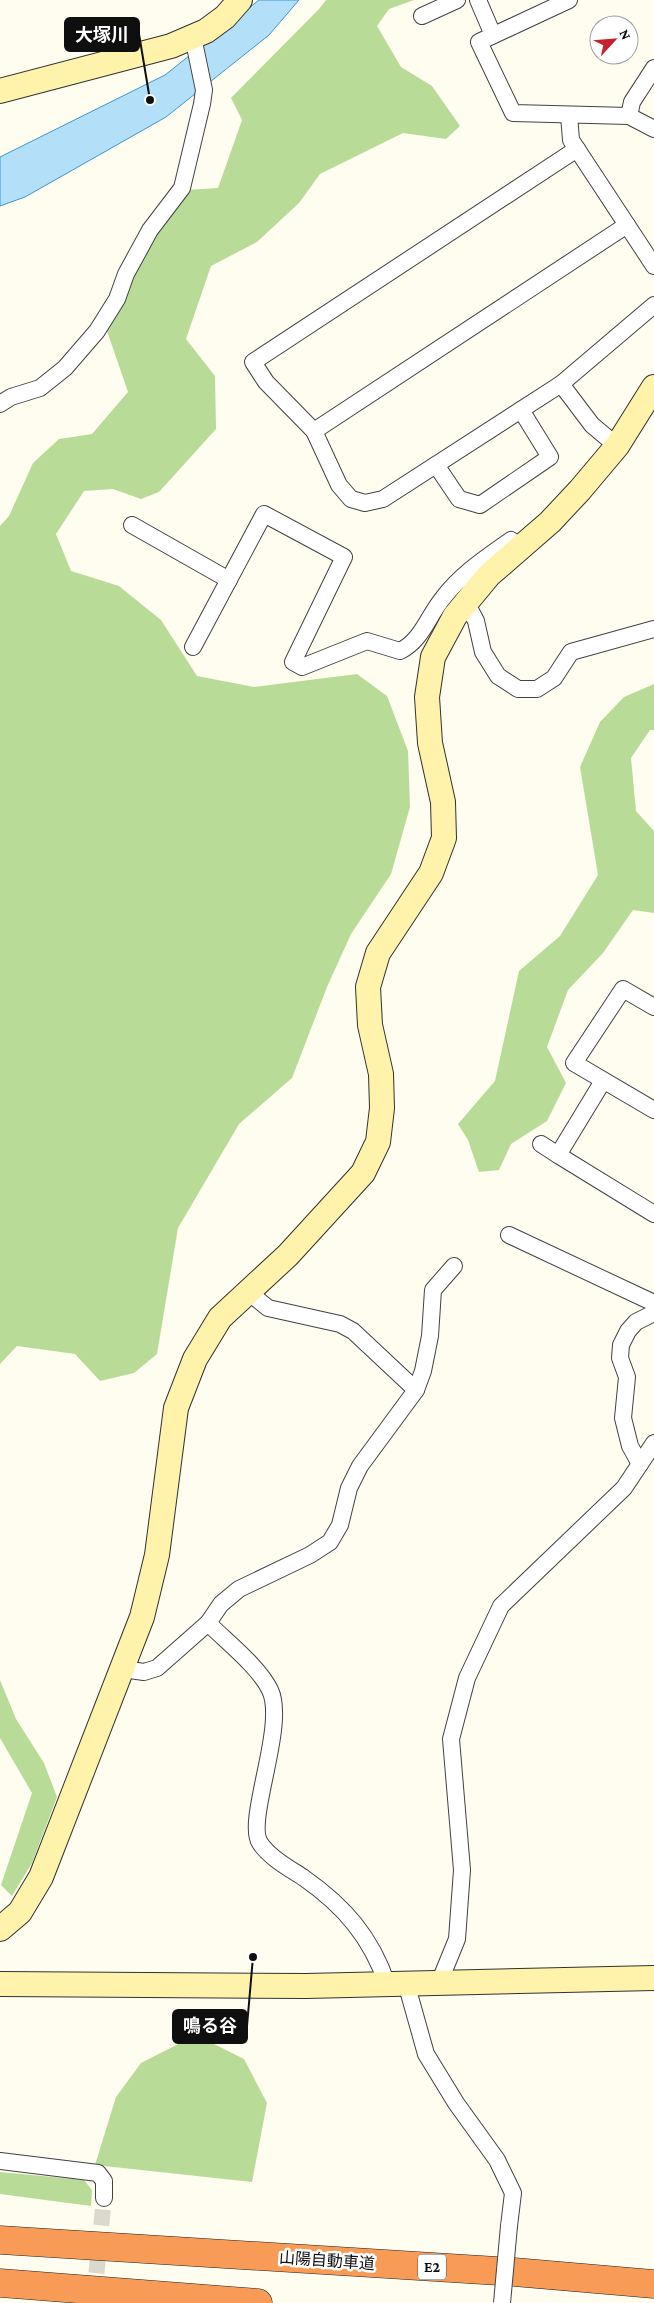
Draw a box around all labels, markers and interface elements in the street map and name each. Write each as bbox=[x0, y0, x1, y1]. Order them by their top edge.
north arrow bbox=[589, 15, 639, 65]
callout: 大塚川 bbox=[65, 18, 139, 51]
text: 大塚川 bbox=[75, 25, 129, 45]
text: N bbox=[616, 27, 635, 43]
callout: 鳴る谷 bbox=[173, 2010, 247, 2043]
text: 鳴る谷 bbox=[183, 2016, 237, 2036]
street label: 山陽自動車道 bbox=[278, 2249, 375, 2272]
road number: E2 bbox=[418, 2254, 446, 2280]

